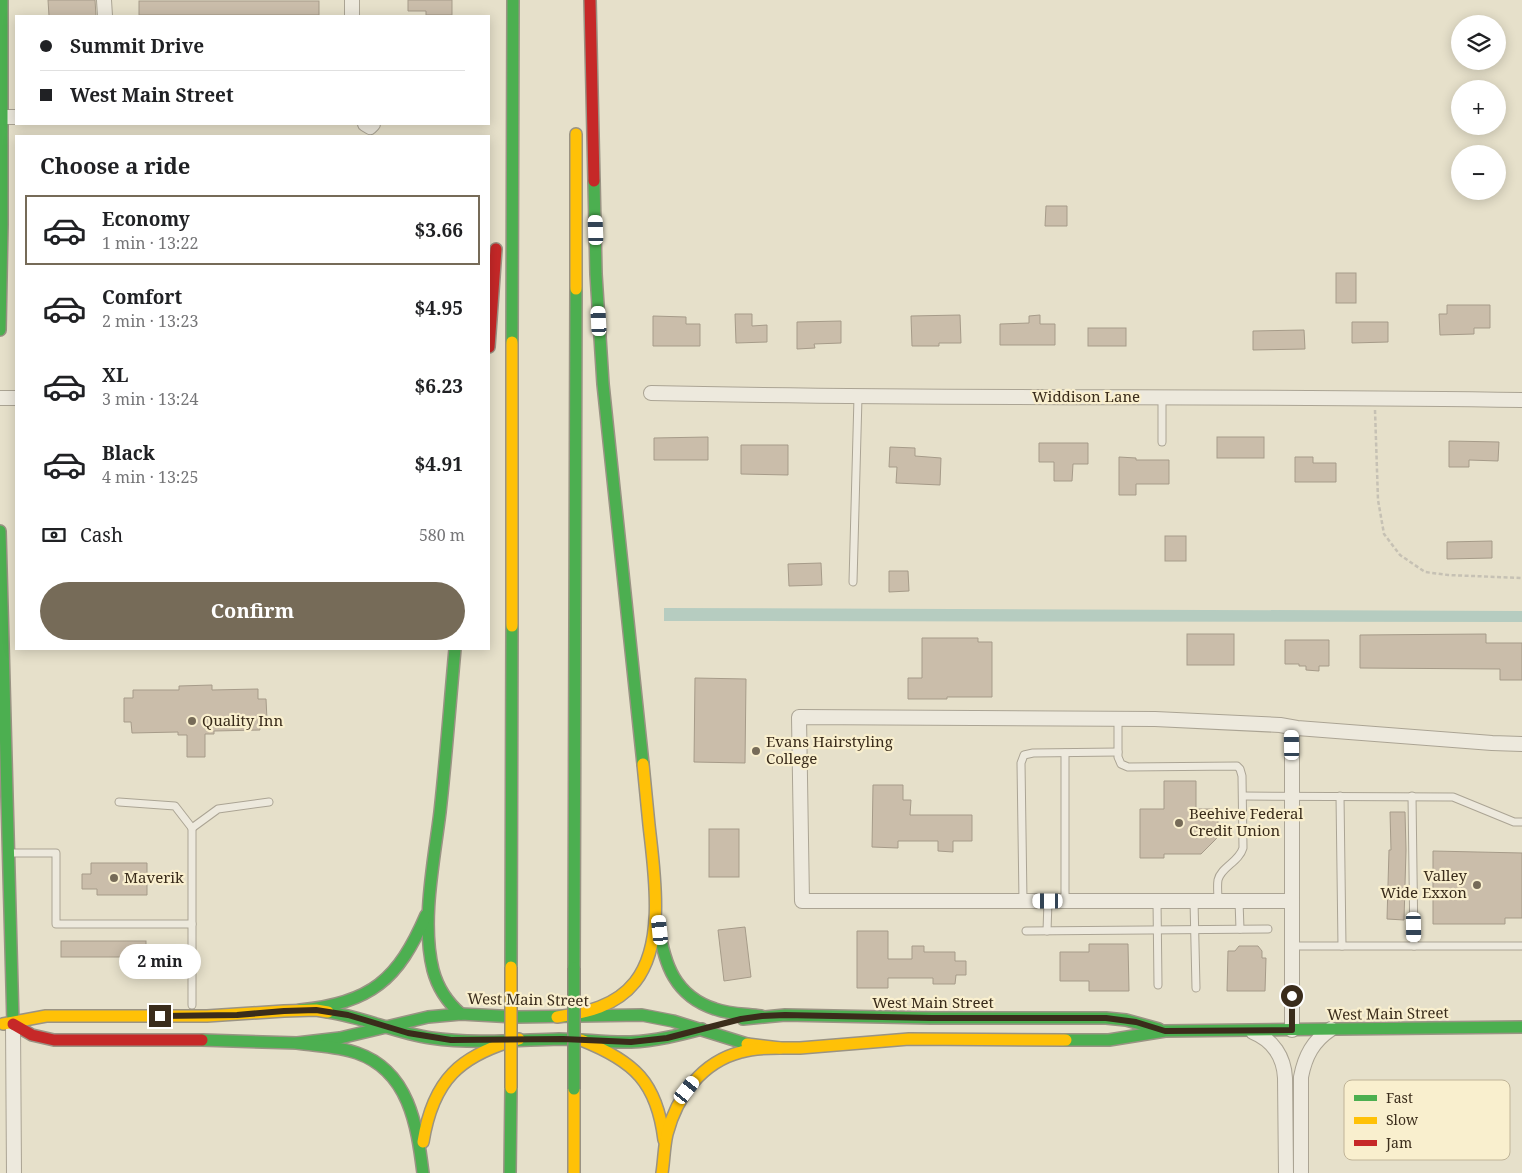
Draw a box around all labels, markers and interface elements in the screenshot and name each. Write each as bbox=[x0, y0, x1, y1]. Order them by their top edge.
map controls bbox=[1451, 15, 1506, 200]
button: layers bbox=[1451, 15, 1506, 70]
text: Summit Drive bbox=[70, 33, 204, 59]
button: + bbox=[1451, 80, 1506, 135]
text: West Main Street bbox=[70, 82, 234, 108]
button: − bbox=[1451, 145, 1506, 200]
text: Choose a ride bbox=[40, 150, 190, 180]
text: Economy bbox=[102, 206, 190, 232]
icon: car bbox=[42, 208, 87, 253]
car bbox=[587, 215, 604, 245]
text: $3.66 bbox=[414, 217, 463, 243]
text: 1 min · 13:22 bbox=[102, 232, 198, 254]
text: Comfort bbox=[102, 284, 182, 310]
icon: car bbox=[42, 286, 87, 331]
text: $4.95 bbox=[414, 295, 463, 321]
car bbox=[590, 306, 607, 336]
text: 2 min · 13:23 bbox=[102, 310, 198, 332]
text: XL bbox=[102, 362, 128, 388]
icon: car bbox=[42, 364, 87, 409]
text: $6.23 bbox=[414, 373, 463, 399]
street label: Widdison Lane bbox=[1032, 386, 1140, 406]
text: 3 min · 13:24 bbox=[102, 388, 198, 410]
text: Black bbox=[102, 440, 155, 466]
icon: car bbox=[42, 442, 87, 487]
text: $4.91 bbox=[414, 451, 463, 477]
text: 4 min · 13:25 bbox=[102, 466, 198, 488]
icon: cash bbox=[40, 521, 68, 549]
text: Cash bbox=[80, 522, 123, 548]
text: 580 m bbox=[419, 524, 465, 546]
button: Confirm bbox=[40, 582, 465, 640]
place label: Quality Inn bbox=[202, 710, 283, 730]
marker: Quality Inn bbox=[186, 715, 198, 727]
car bbox=[1284, 730, 1299, 760]
place label: Evans Hairstyling College bbox=[766, 731, 893, 768]
marker: Evans Hairstyling College bbox=[750, 745, 762, 757]
place label: Beehive Federal Credit Union bbox=[1189, 803, 1304, 840]
marker: Beehive Federal Credit Union bbox=[1173, 817, 1185, 829]
place label: Valley Wide Exxon bbox=[1380, 865, 1468, 902]
place label: Maverik bbox=[124, 867, 184, 887]
marker: Maverik bbox=[108, 872, 120, 884]
marker: Valley Wide Exxon bbox=[1471, 879, 1483, 891]
car bbox=[1033, 894, 1063, 909]
car bbox=[1406, 912, 1421, 942]
car bbox=[650, 914, 669, 946]
callout: 2 min bbox=[119, 944, 201, 978]
text: 2 min bbox=[137, 950, 183, 972]
route start bbox=[1281, 985, 1303, 1007]
street label: West Main Street bbox=[467, 988, 589, 1010]
street label: West Main Street bbox=[872, 992, 994, 1012]
street label: West Main Street bbox=[1327, 1002, 1449, 1024]
route end bbox=[149, 1005, 171, 1027]
car bbox=[671, 1074, 702, 1106]
legend bbox=[1344, 1080, 1510, 1160]
text: Fast bbox=[1386, 1088, 1413, 1107]
text: Slow bbox=[1386, 1110, 1419, 1129]
text: Jam bbox=[1385, 1133, 1412, 1152]

